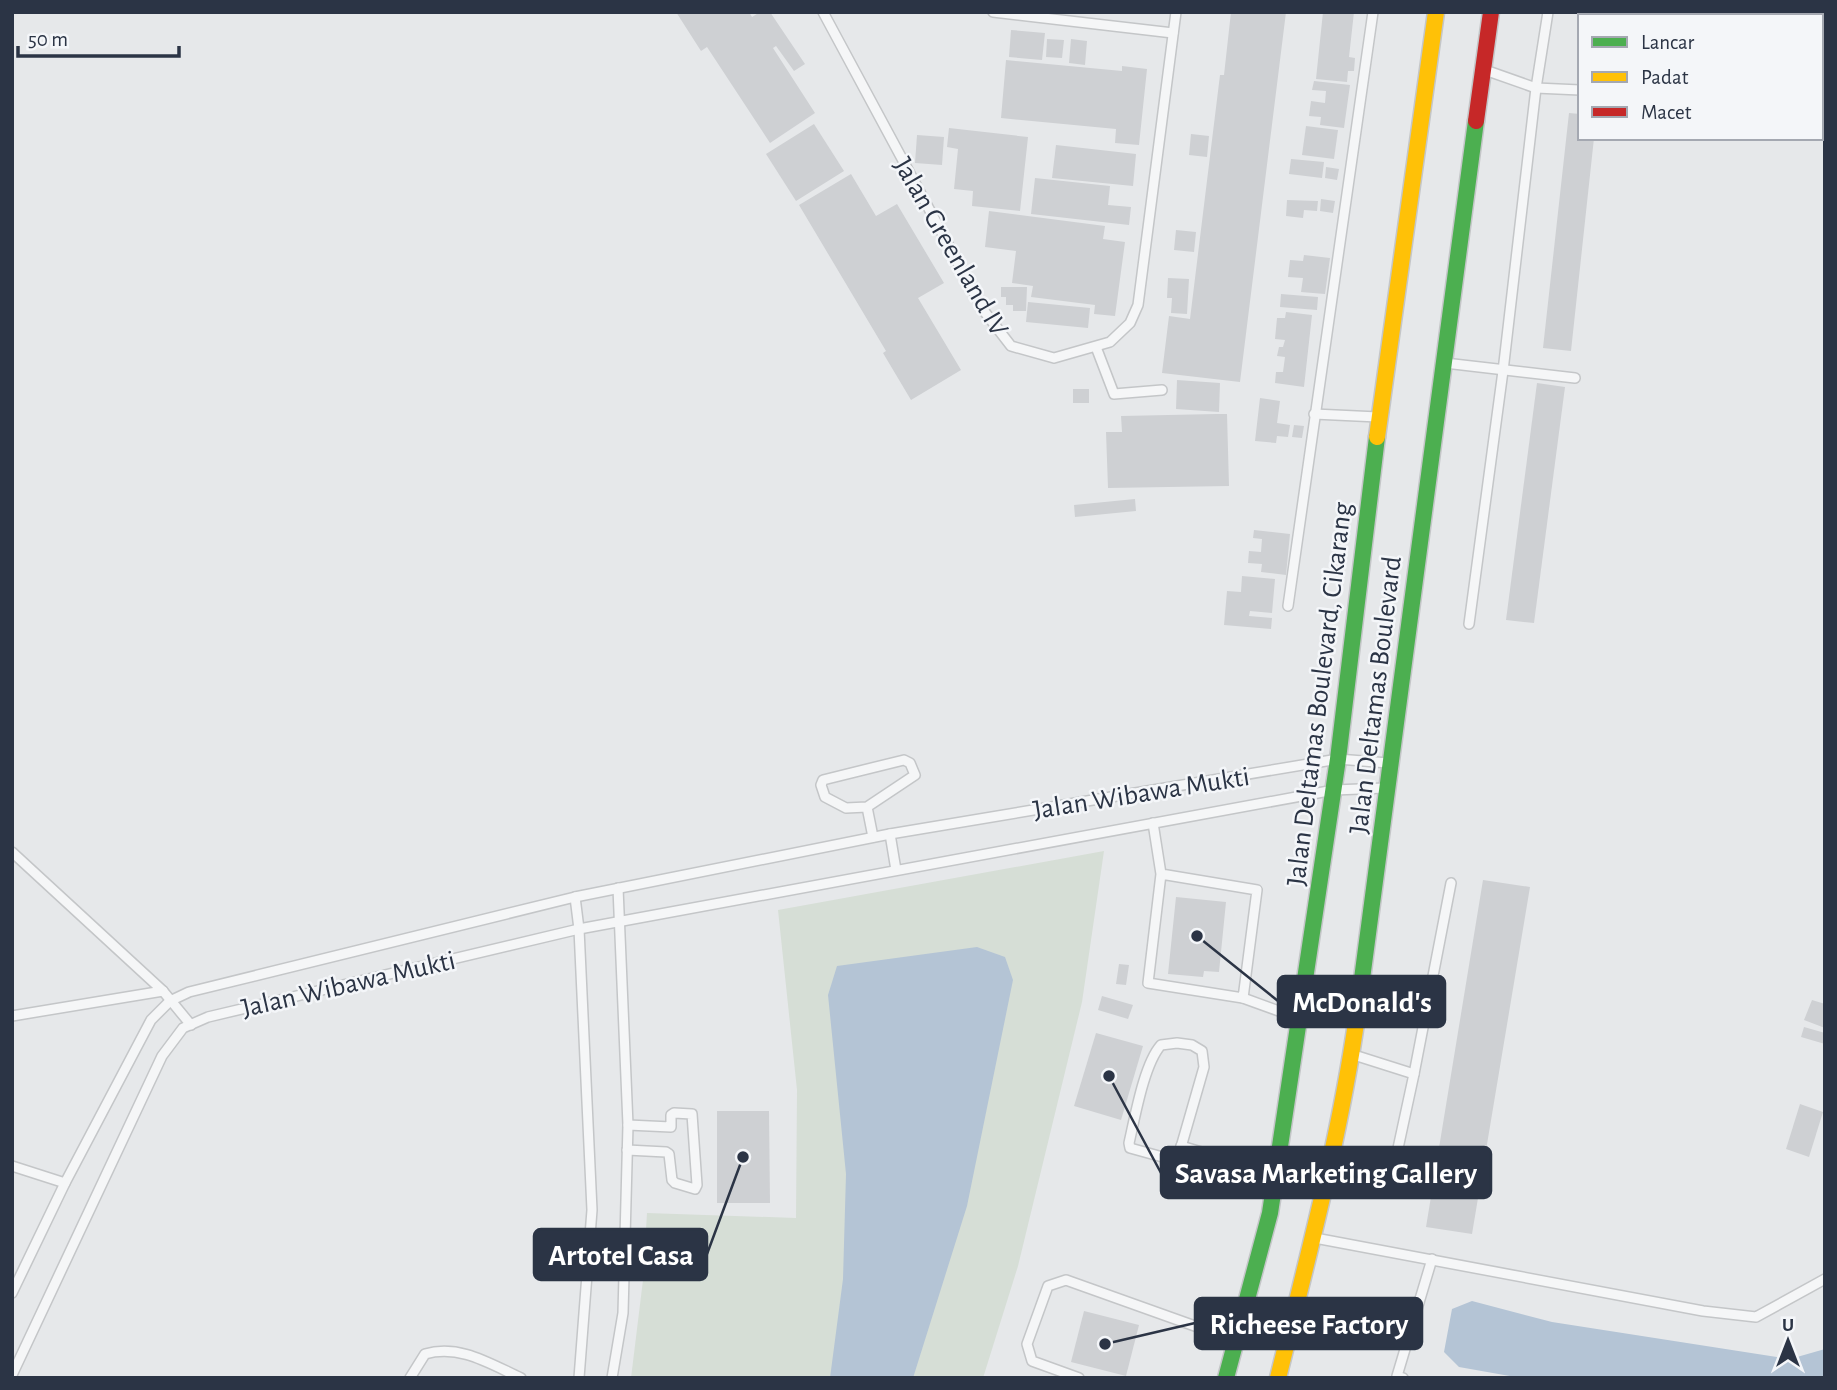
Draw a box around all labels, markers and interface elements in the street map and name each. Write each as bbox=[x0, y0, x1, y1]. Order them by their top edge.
scale bar bbox=[18, 14, 178, 58]
legend bbox=[1578, 14, 1823, 140]
text: 50 m bbox=[28, 29, 68, 50]
text: Lancar bbox=[1641, 32, 1694, 53]
text: Padat bbox=[1641, 67, 1689, 88]
text: Macet bbox=[1641, 102, 1692, 123]
street label: Jalan Greenland IV bbox=[888, 153, 1013, 341]
street label: Jalan Deltamas Boulevard, Cikarang bbox=[1283, 500, 1357, 888]
street label: Jalan Deltamas Boulevard bbox=[1345, 555, 1407, 836]
street label: Jalan Wibawa Mukti bbox=[1031, 763, 1252, 825]
street label: Jalan Wibawa Mukti bbox=[239, 947, 458, 1023]
callout: McDonald's bbox=[1278, 976, 1445, 1027]
text: McDonald's bbox=[1292, 988, 1432, 1018]
callout: Savasa Marketing Gallery bbox=[1161, 1147, 1491, 1198]
text: Savasa Marketing Gallery bbox=[1175, 1159, 1478, 1189]
callout: Artotel Casa bbox=[534, 1229, 707, 1280]
text: Artotel Casa bbox=[548, 1241, 694, 1271]
callout: Richeese Factory bbox=[1195, 1298, 1422, 1349]
north arrow bbox=[1753, 1306, 1823, 1376]
text: Richeese Factory bbox=[1210, 1310, 1409, 1340]
text: U bbox=[1782, 1316, 1794, 1335]

